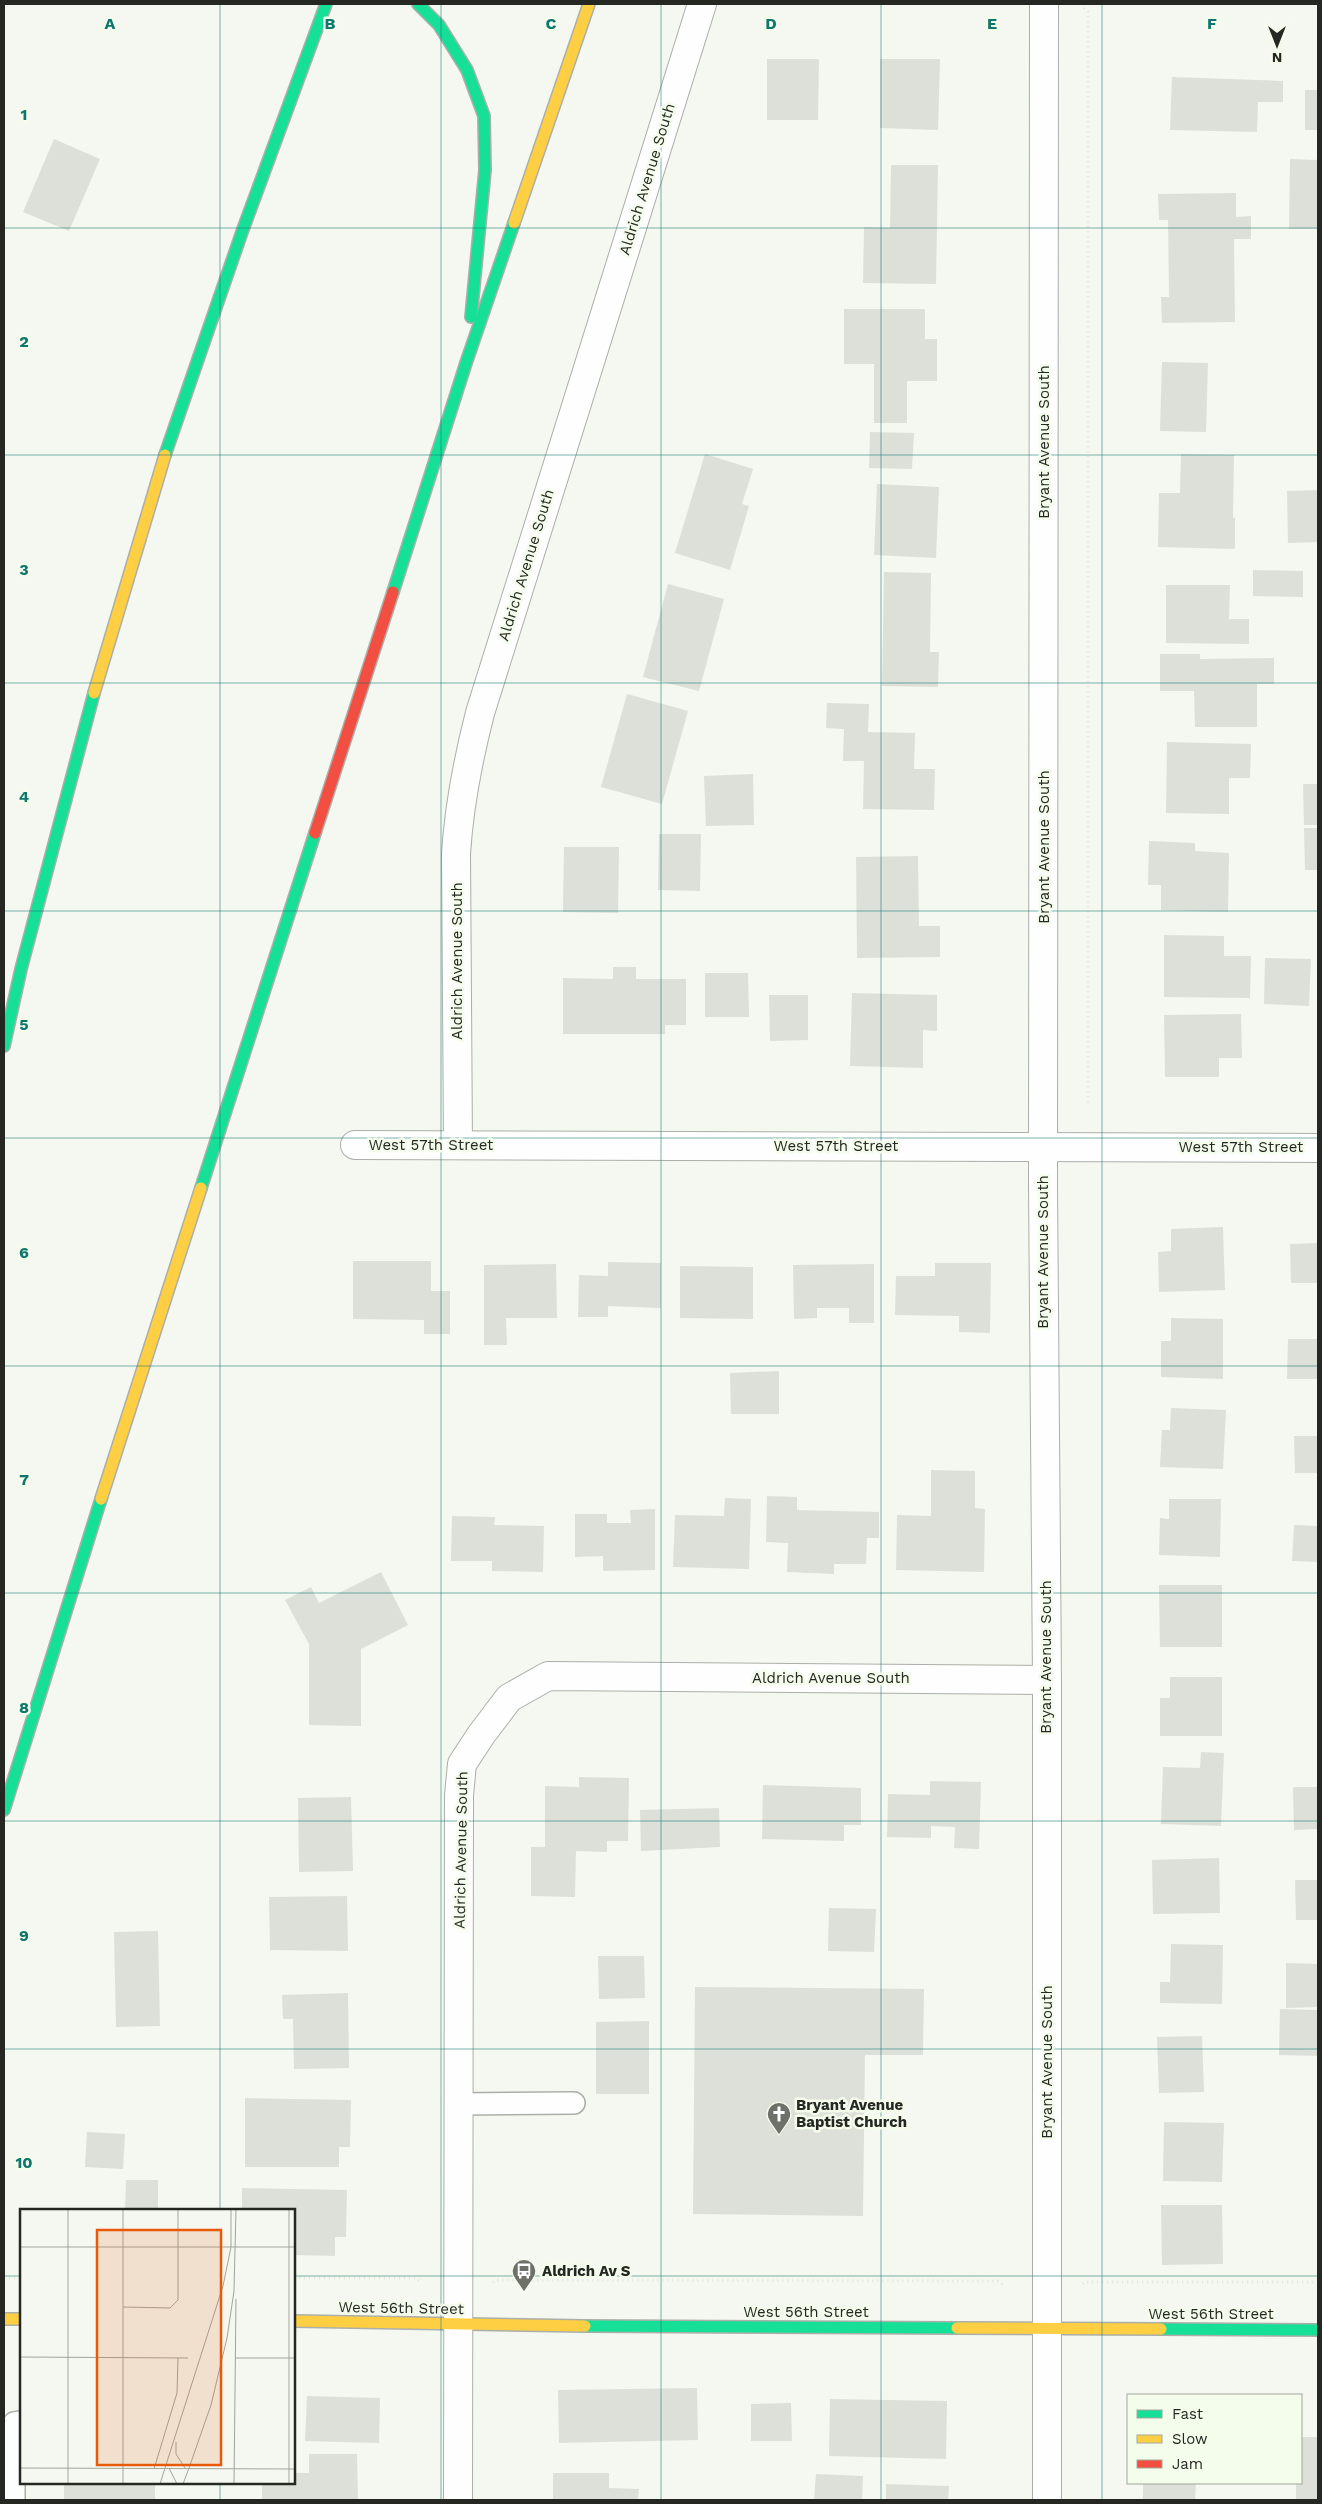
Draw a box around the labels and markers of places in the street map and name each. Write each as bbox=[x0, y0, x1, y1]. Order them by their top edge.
place label: Bryant Avenue Baptist Church bbox=[796, 2096, 907, 2131]
church icon: Bryant Avenue Baptist Church bbox=[766, 2101, 792, 2135]
bus stop icon: Aldrich Av S bbox=[511, 2258, 537, 2292]
place label: Aldrich Av S bbox=[542, 2262, 631, 2280]

